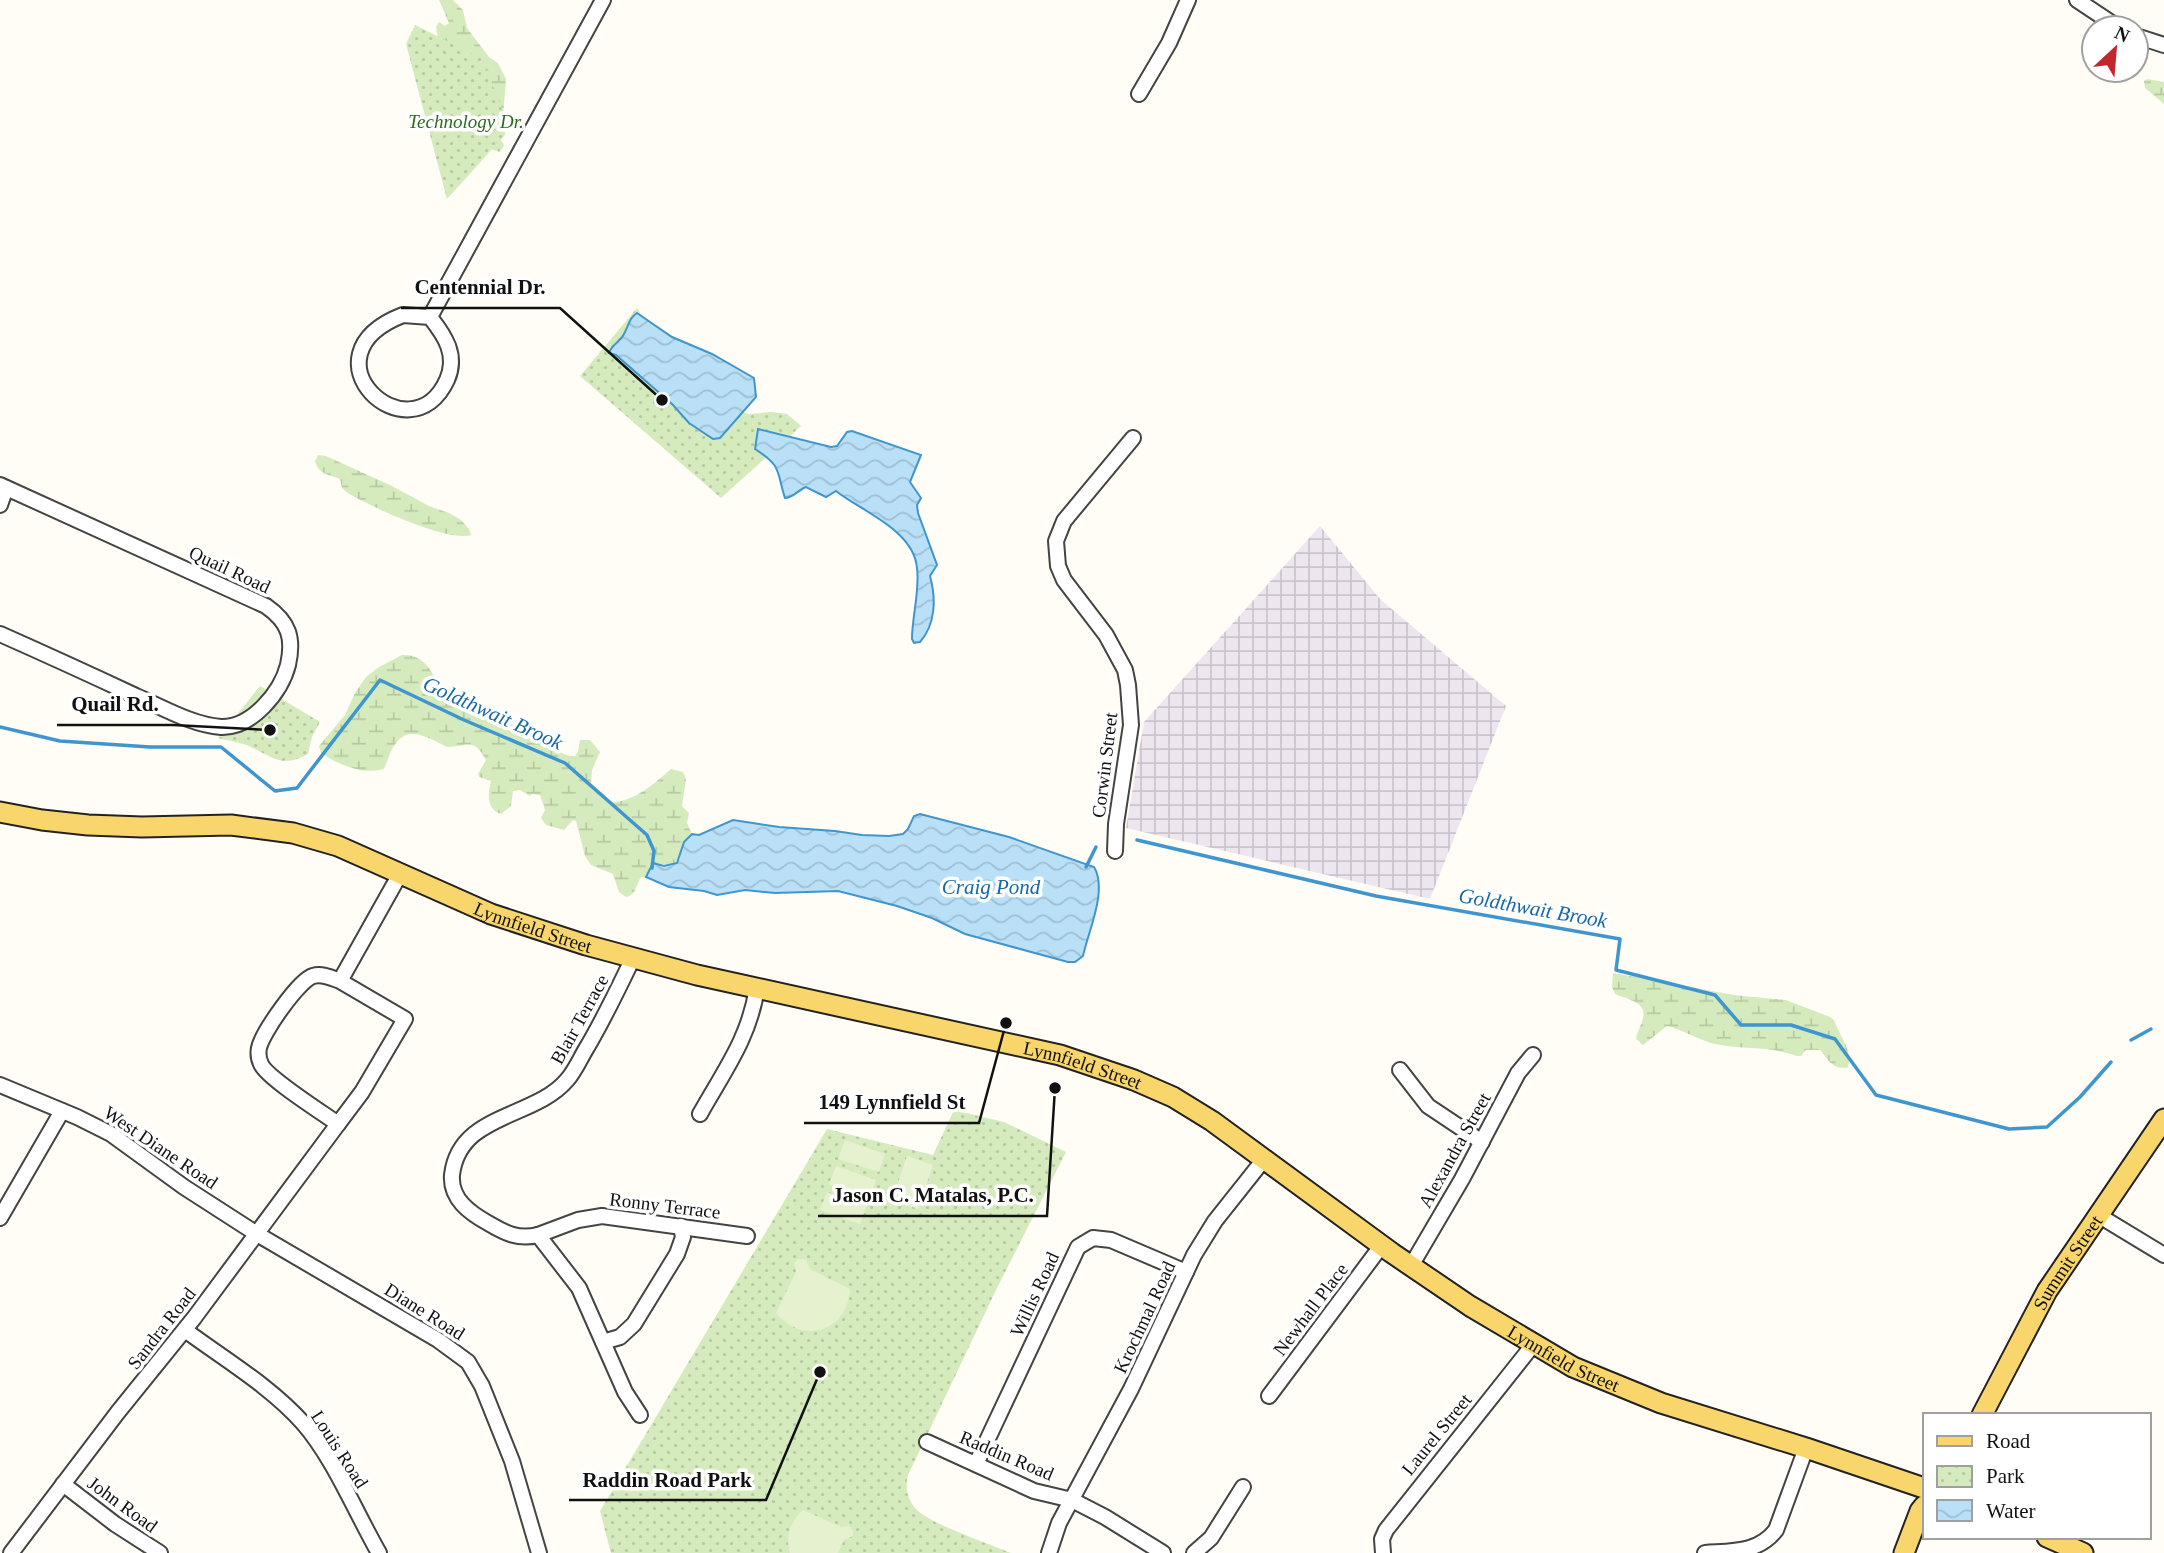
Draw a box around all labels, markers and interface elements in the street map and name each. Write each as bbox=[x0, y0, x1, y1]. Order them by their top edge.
north arrow bbox=[2080, 14, 2150, 84]
text: N bbox=[2111, 22, 2133, 47]
park label: Technology Dr. bbox=[408, 111, 524, 132]
callout: Centennial Dr. bbox=[401, 266, 560, 308]
text: Centennial Dr. bbox=[414, 275, 546, 299]
street label: Quail Road bbox=[186, 542, 274, 598]
water label: Goldthwait Brook bbox=[419, 671, 567, 755]
callout: Quail Rd. bbox=[57, 683, 173, 725]
text: Quail Rd. bbox=[71, 692, 159, 716]
street label: Corwin Street bbox=[1088, 710, 1121, 819]
water label: Craig Pond bbox=[942, 875, 1041, 899]
water label: Goldthwait Brook bbox=[1457, 883, 1610, 933]
street label: Lynnfield Street bbox=[471, 898, 595, 957]
street label: Blair Terrace bbox=[546, 971, 613, 1068]
street label: Lynnfield Street bbox=[1022, 1037, 1146, 1094]
callout: 149 Lynnfield St bbox=[804, 1081, 979, 1123]
street label: Alexandra Street bbox=[1414, 1088, 1495, 1211]
text: 149 Lynnfield St bbox=[818, 1090, 966, 1114]
street label: West Diane Road bbox=[100, 1102, 222, 1193]
callout: Jason C. Matalas, P.C. bbox=[818, 1174, 1047, 1216]
text: Jason C. Matalas, P.C. bbox=[832, 1183, 1034, 1207]
street label: Ronny Terrace bbox=[608, 1188, 722, 1223]
street label: Summit Street bbox=[2029, 1211, 2107, 1314]
street label: Willis Road bbox=[1006, 1248, 1063, 1340]
street label: Krochmal Road bbox=[1109, 1258, 1180, 1376]
street label: Newhall Place bbox=[1269, 1259, 1352, 1360]
street label: Diane Road bbox=[381, 1279, 469, 1344]
street label: Sandra Road bbox=[123, 1283, 200, 1373]
street label: Lynnfield Street bbox=[1504, 1321, 1623, 1396]
street label: Laurel Street bbox=[1397, 1389, 1476, 1479]
street label: Louis Road bbox=[307, 1407, 373, 1492]
legend bbox=[1923, 1413, 2150, 1539]
street label: Raddin Road bbox=[957, 1426, 1057, 1485]
text: Road bbox=[1986, 1429, 2031, 1453]
callout: Raddin Road Park bbox=[569, 1458, 766, 1500]
text: Park bbox=[1986, 1464, 2025, 1488]
text: Raddin Road Park bbox=[582, 1468, 752, 1492]
street label: John Road bbox=[84, 1472, 162, 1537]
text: Water bbox=[1986, 1499, 2036, 1523]

